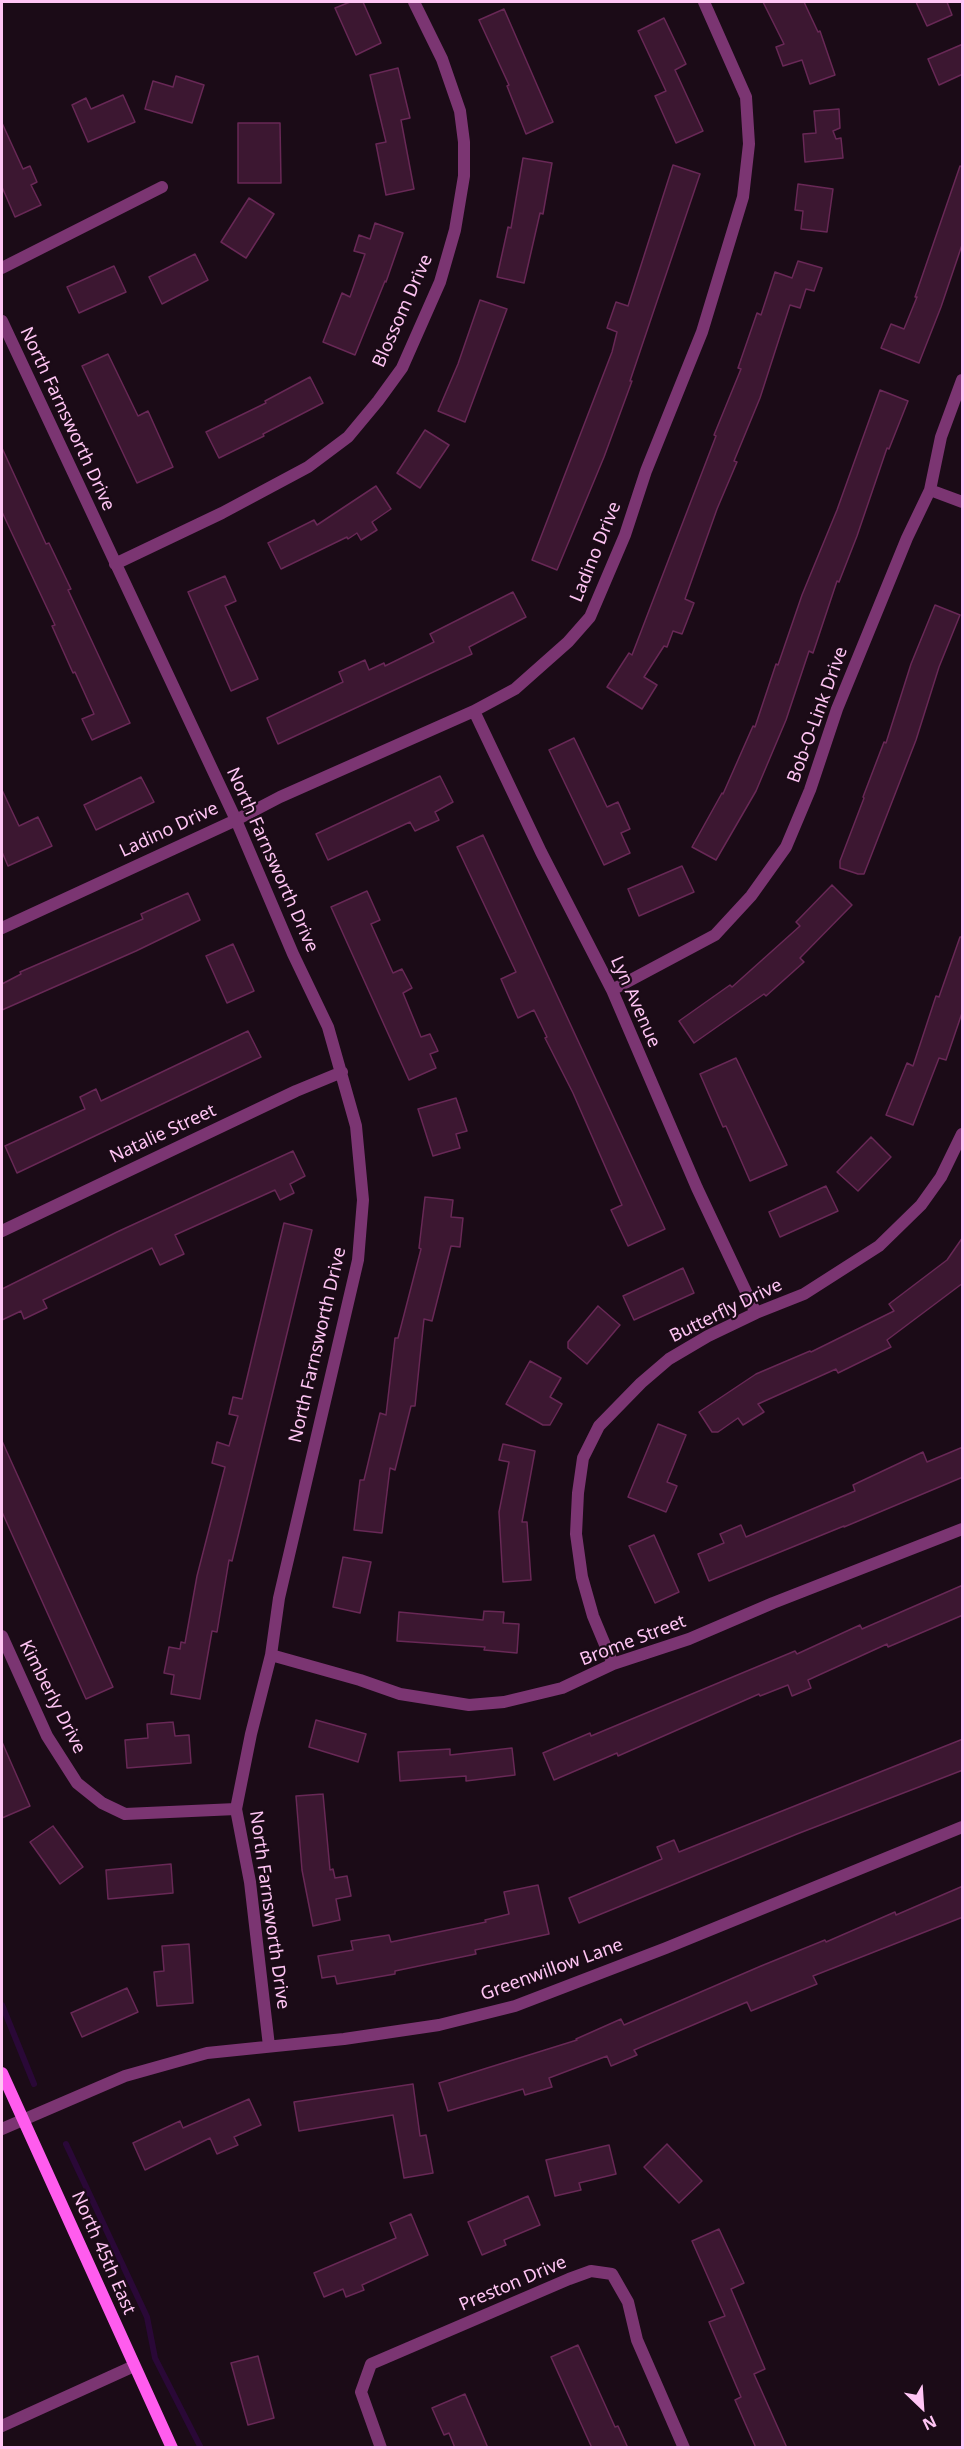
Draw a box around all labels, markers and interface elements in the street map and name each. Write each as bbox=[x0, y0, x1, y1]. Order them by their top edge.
street label: Blossom Drive bbox=[368, 251, 438, 371]
street label: North Farnsworth Drive bbox=[15, 324, 119, 514]
street label: Ladino Drive bbox=[566, 499, 626, 605]
street label: Bob-O-Link Drive bbox=[783, 644, 853, 786]
street label: North Farnsworth Drive bbox=[221, 764, 323, 956]
street label: Ladino Drive bbox=[116, 798, 222, 862]
street label: Lyn Avenue bbox=[605, 953, 665, 1051]
street label: Natalie Street bbox=[106, 1100, 220, 1168]
street label: North Farnsworth Drive bbox=[285, 1245, 351, 1445]
street label: Butterfly Drive bbox=[666, 1274, 786, 1348]
street label: Brome Street bbox=[577, 1611, 689, 1671]
street label: Kimberly Drive bbox=[14, 1637, 90, 1757]
street label: North Farnsworth Drive bbox=[244, 1809, 294, 2011]
street label: Greenwillow Lane bbox=[478, 1934, 626, 2006]
street label: North 45th East bbox=[66, 2188, 140, 2318]
street label: Preston Drive bbox=[456, 2252, 570, 2316]
north arrow bbox=[892, 2377, 952, 2437]
text: N bbox=[919, 2411, 940, 2436]

